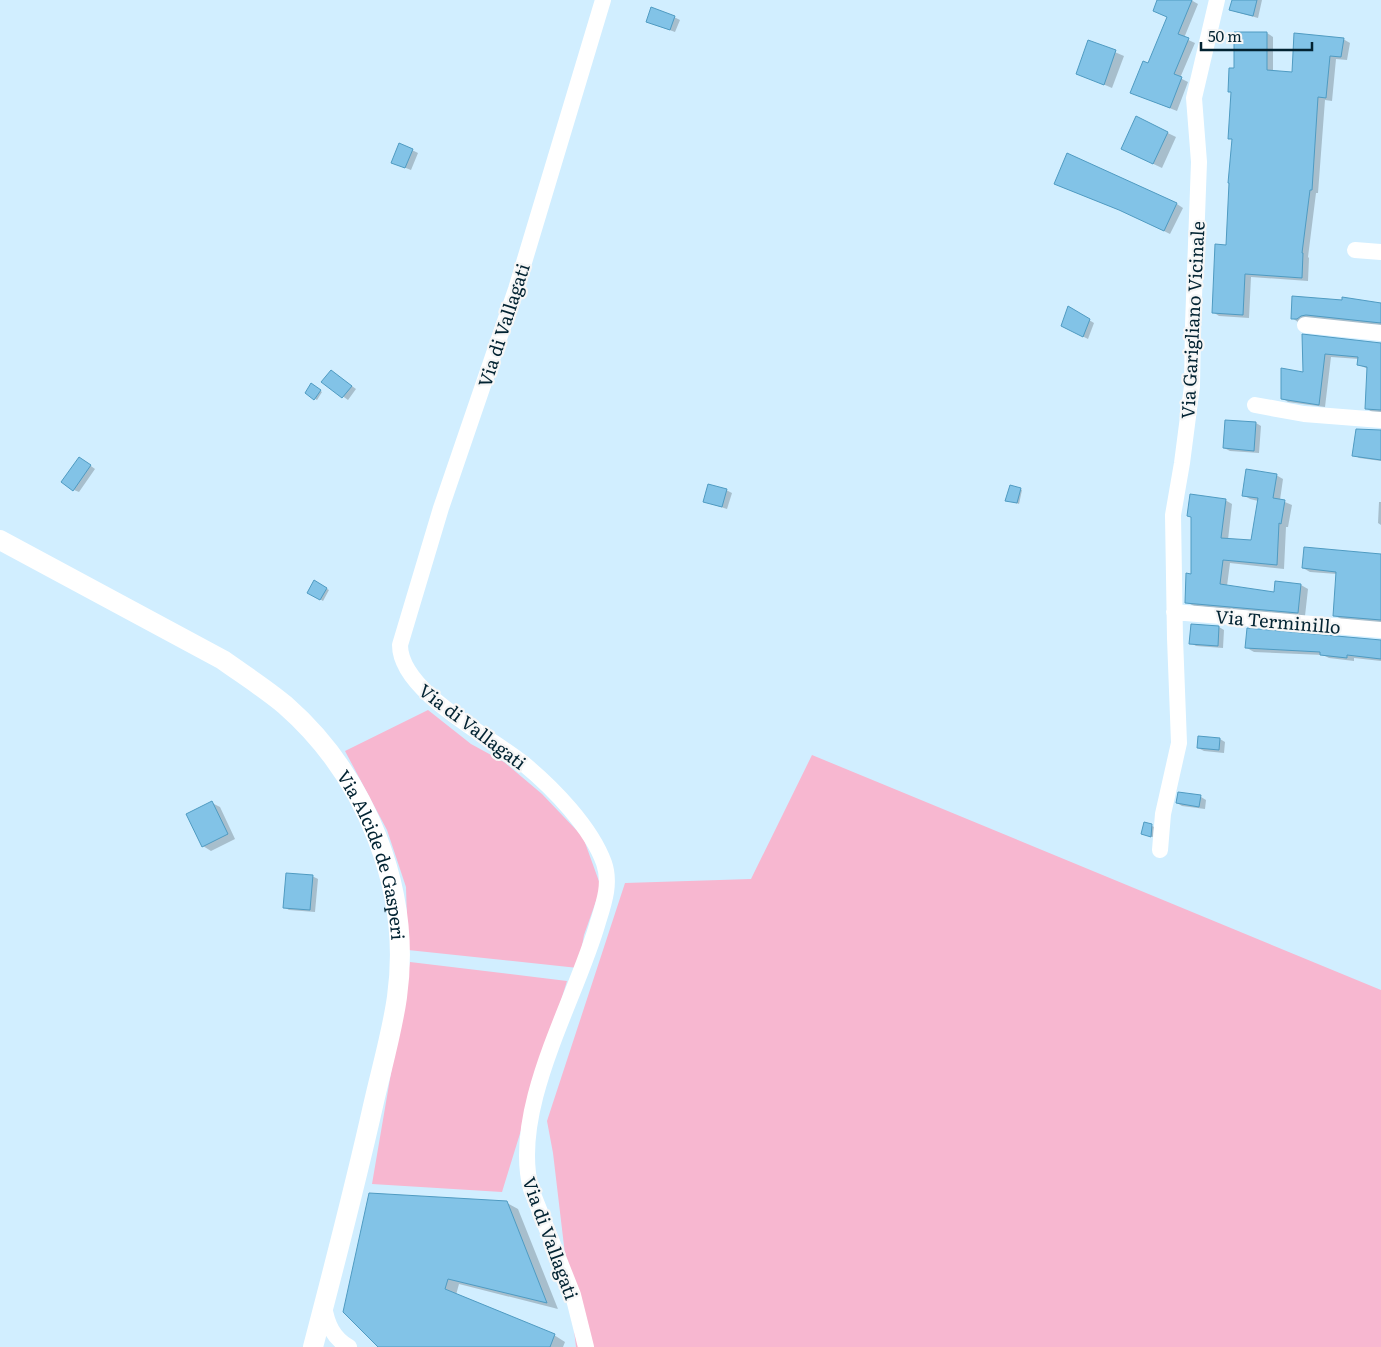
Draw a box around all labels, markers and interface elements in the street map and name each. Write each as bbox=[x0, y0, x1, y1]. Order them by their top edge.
scale bar bbox=[1201, 20, 1312, 52]
text: 50 m bbox=[1208, 24, 1242, 47]
street label: Via Garigliano Vicinale bbox=[1173, 220, 1211, 420]
street label: Via di Vallagati bbox=[470, 260, 536, 390]
street label: Via Terminillo bbox=[1214, 602, 1342, 640]
street label: Via di Vallagati bbox=[413, 676, 533, 776]
street label: Via Alcide de Gasperi bbox=[331, 764, 413, 941]
street label: Via di Vallagati bbox=[516, 1173, 586, 1303]

